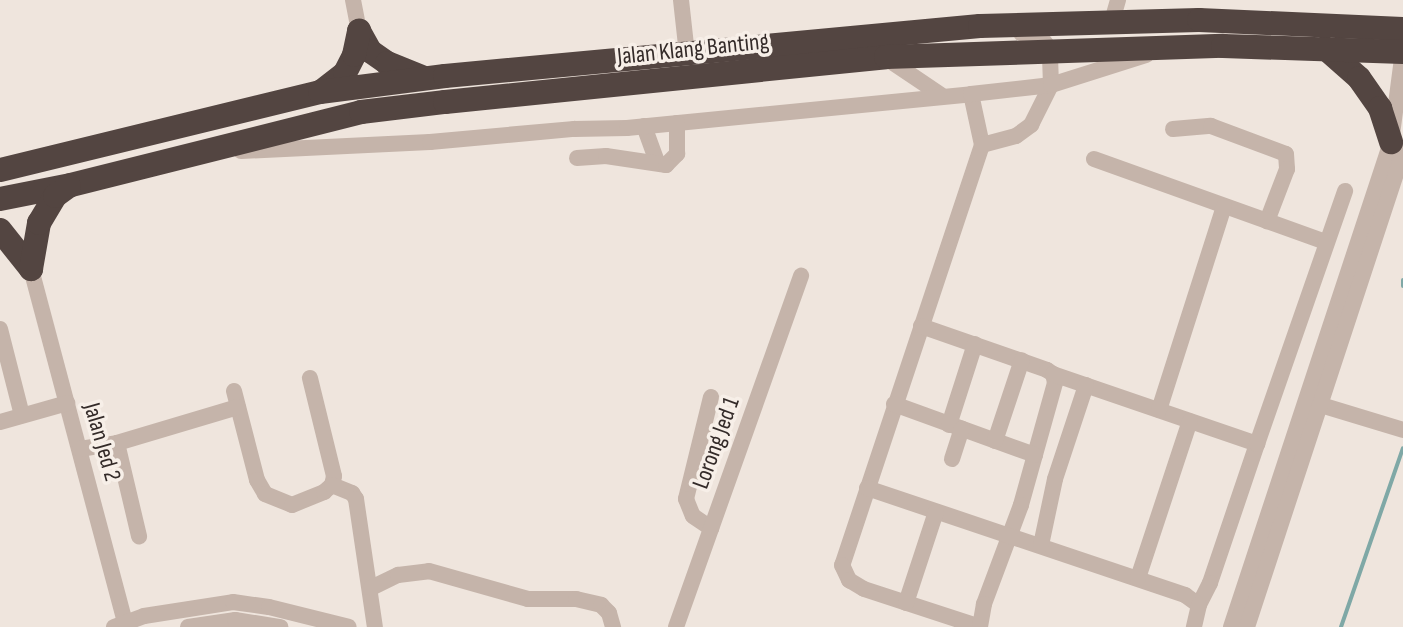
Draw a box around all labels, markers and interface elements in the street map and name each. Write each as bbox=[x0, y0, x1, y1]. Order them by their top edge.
street label: Jalan Klang Banting bbox=[616, 27, 770, 71]
street label: Lorong Jed 1 bbox=[686, 393, 746, 493]
street label: Jalan Jed 2 bbox=[77, 399, 127, 485]

